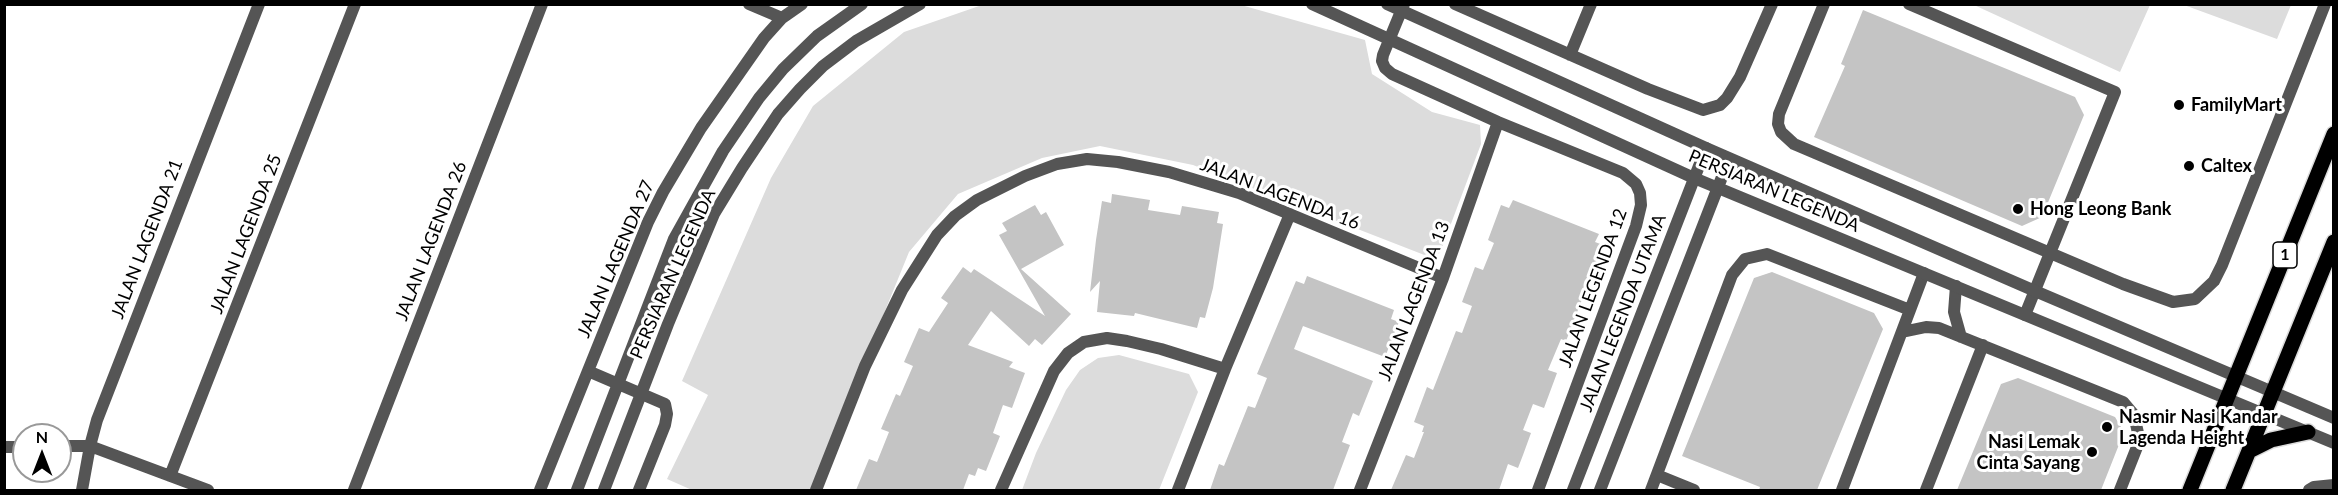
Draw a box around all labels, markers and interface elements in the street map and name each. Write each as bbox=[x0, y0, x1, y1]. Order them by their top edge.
place label: FamilyMart bbox=[2191, 94, 2282, 116]
marker: FamilyMart bbox=[2172, 98, 2186, 112]
street label: PERSIARAN LEGENDA bbox=[1685, 145, 1863, 237]
street label: JALAN LAGENDA 25 bbox=[206, 151, 286, 317]
street label: JALAN LAGENDA 16 bbox=[1197, 154, 1363, 234]
place label: Caltex bbox=[2201, 155, 2252, 177]
street label: JALAN LAGENDA 21 bbox=[107, 156, 187, 322]
street label: JALAN LAGENDA 26 bbox=[391, 158, 471, 324]
marker: Caltex bbox=[2182, 159, 2196, 173]
street label: JALAN LAGENDA 27 bbox=[573, 177, 659, 341]
street label: PERSIARAN LEGENDA bbox=[626, 186, 720, 362]
place label: Hong Leong Bank bbox=[2030, 198, 2171, 220]
marker: Hong Leong Bank bbox=[2011, 202, 2025, 216]
street label: JALAN LEGENDA 12 bbox=[1554, 206, 1632, 370]
street label: JALAN LEGENDA UTAMA bbox=[1575, 211, 1671, 415]
street label: JALAN LAGENDA 13 bbox=[1374, 218, 1454, 384]
road number: 1 bbox=[2273, 242, 2297, 268]
place label: Nasmir Nasi Kandar Lagenda Height bbox=[2119, 406, 2278, 448]
marker: Nasmir Nasi Kandar Lagenda Height bbox=[2100, 420, 2114, 434]
north arrow bbox=[12, 423, 72, 483]
text: N bbox=[36, 427, 48, 446]
place label: Nasi Lemak Cinta Sayang bbox=[1977, 431, 2080, 474]
marker: Nasi Lemak Cinta Sayang bbox=[2085, 445, 2099, 459]

